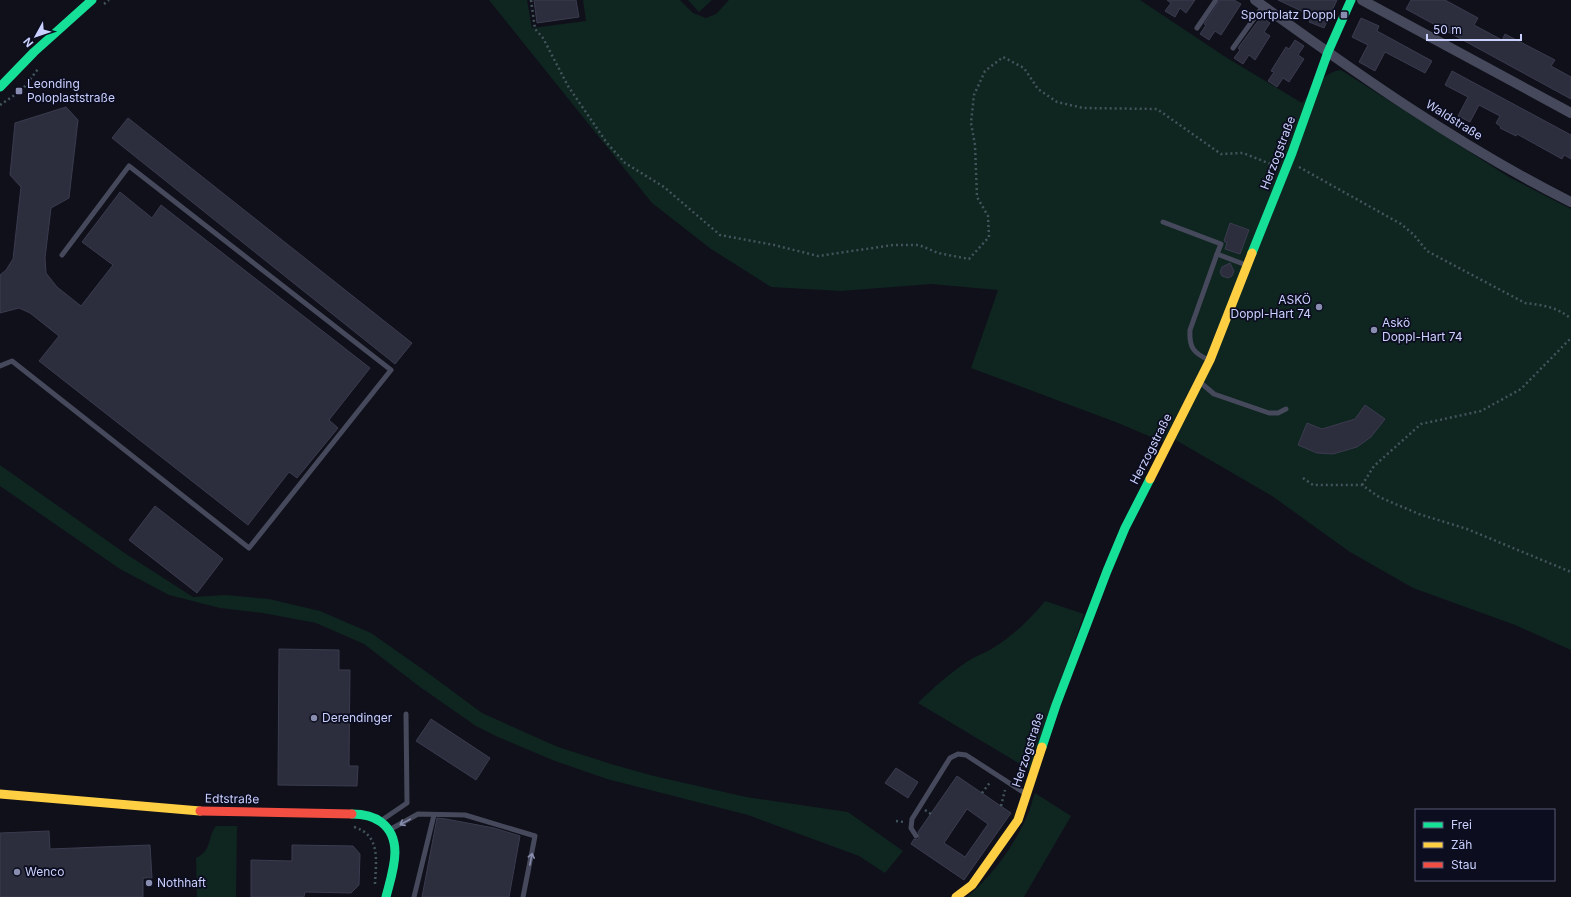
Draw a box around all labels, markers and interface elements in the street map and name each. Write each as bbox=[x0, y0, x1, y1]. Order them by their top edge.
place label: Sportplatz Doppl bbox=[1241, 7, 1336, 22]
marker: Sportplatz Doppl bbox=[1339, 10, 1349, 20]
north arrow bbox=[16, 16, 56, 56]
scale bar bbox=[1427, 16, 1521, 42]
text: 50 m bbox=[1433, 22, 1462, 37]
text: N bbox=[20, 35, 36, 50]
place label: Leonding Poloplaststraße bbox=[27, 76, 115, 105]
marker: Leonding Poloplaststraße bbox=[14, 86, 24, 96]
street label: Waldstraße bbox=[1423, 96, 1485, 143]
street label: Herzogstraße bbox=[1257, 114, 1298, 192]
place label: ASKÖ Doppl-Hart 74 bbox=[1231, 292, 1311, 321]
marker: ASKÖ Doppl-Hart 74 bbox=[1314, 302, 1324, 312]
place label: Askö Doppl-Hart 74 bbox=[1382, 315, 1463, 344]
marker: Askö Doppl-Hart 74 bbox=[1369, 325, 1379, 335]
street label: Herzogstraße bbox=[1126, 411, 1175, 487]
place label: Derendinger bbox=[322, 710, 393, 725]
street label: Herzogstraße bbox=[1008, 711, 1047, 789]
marker: Derendinger bbox=[309, 713, 319, 723]
street label: Edtstraße bbox=[205, 791, 259, 806]
legend bbox=[1415, 809, 1555, 881]
text: Frei bbox=[1451, 817, 1472, 832]
one-way arrow bbox=[399, 818, 411, 826]
text: Zäh bbox=[1451, 837, 1472, 852]
one-way arrow bbox=[527, 853, 535, 866]
text: Stau bbox=[1451, 857, 1477, 872]
place label: Wenco bbox=[25, 864, 64, 879]
marker: Wenco bbox=[12, 867, 22, 877]
place label: Nothhaft bbox=[157, 875, 206, 890]
marker: Nothhaft bbox=[144, 878, 154, 888]

